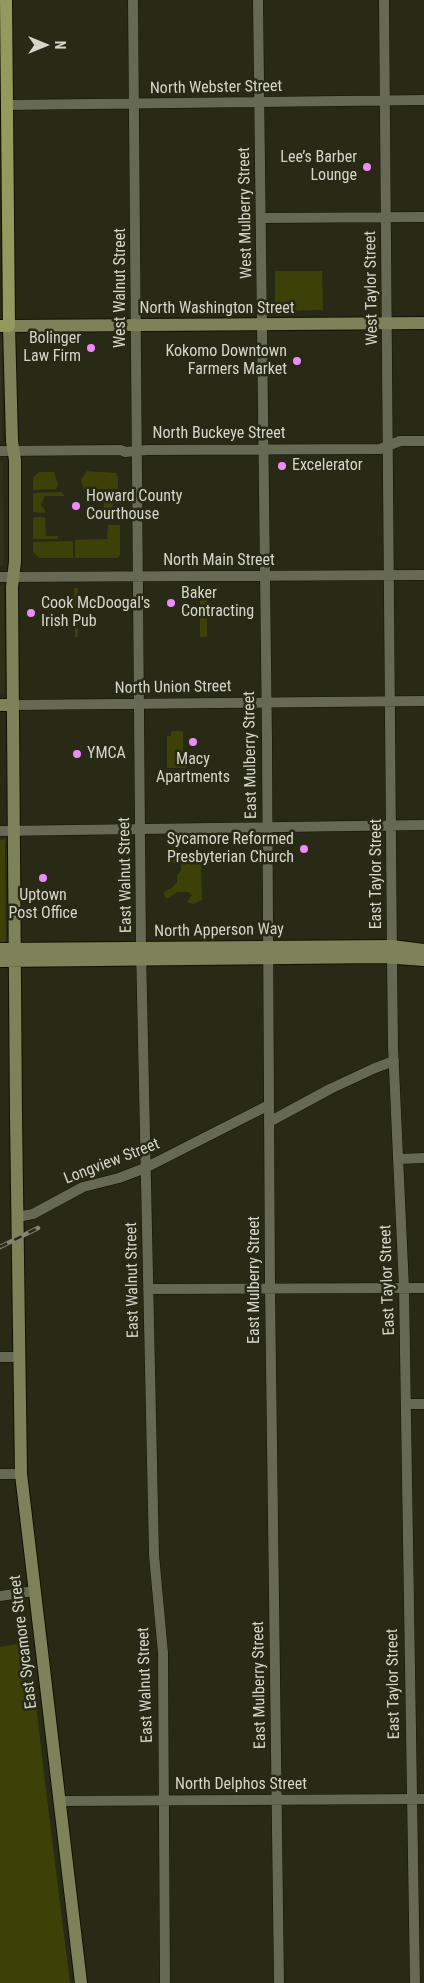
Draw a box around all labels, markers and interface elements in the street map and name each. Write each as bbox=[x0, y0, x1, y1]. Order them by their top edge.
north arrow bbox=[20, 20, 70, 70]
text: N bbox=[52, 41, 68, 49]
street label: North Webster Street bbox=[150, 77, 282, 99]
street label: West Mulberry Street bbox=[235, 147, 257, 279]
place label: Lee’s Barber Lounge bbox=[280, 148, 357, 186]
marker: Lee’s Barber Lounge bbox=[361, 161, 373, 173]
street label: West Walnut Street bbox=[111, 228, 131, 348]
street label: West Taylor Street bbox=[361, 231, 383, 345]
street label: North Washington Street bbox=[140, 299, 294, 319]
place label: Bolinger Law Firm bbox=[23, 329, 81, 367]
marker: Bolinger Law Firm bbox=[85, 342, 97, 354]
place label: Kokomo Downtown Farmers Market bbox=[165, 342, 287, 380]
marker: Kokomo Downtown Farmers Market bbox=[291, 355, 303, 367]
street label: North Buckeye Street bbox=[153, 424, 285, 444]
place label: Excelerator bbox=[292, 456, 363, 476]
marker: Excelerator bbox=[276, 460, 288, 472]
place label: Howard County Courthouse bbox=[86, 487, 182, 525]
marker: Howard County Courthouse bbox=[70, 500, 82, 512]
street label: North Main Street bbox=[163, 551, 275, 571]
place label: Baker Contracting bbox=[181, 584, 254, 622]
place label: Cook McDoogal's Irish Pub bbox=[41, 594, 150, 632]
marker: Baker Contracting bbox=[165, 597, 177, 609]
marker: Cook McDoogal's Irish Pub bbox=[25, 607, 37, 619]
street label: North Union Street bbox=[114, 677, 232, 699]
street label: East Mulberry Street bbox=[240, 691, 262, 819]
marker: Macy Apartments bbox=[187, 736, 199, 748]
place label: YMCA bbox=[87, 744, 126, 764]
marker: YMCA bbox=[71, 748, 83, 760]
place label: Macy Apartments bbox=[156, 750, 230, 788]
street label: East Walnut Street bbox=[115, 817, 137, 933]
street label: East Taylor Street bbox=[367, 819, 387, 929]
place label: Sycamore Reformed Presbyterian Church bbox=[167, 830, 294, 868]
marker: Sycamore Reformed Presbyterian Church bbox=[298, 843, 310, 855]
marker: Uptown Post Office bbox=[37, 872, 49, 884]
place label: Uptown Post Office bbox=[9, 886, 77, 924]
street label: North Apperson Way bbox=[154, 920, 284, 942]
street label: Longview Street bbox=[61, 1135, 163, 1189]
street label: East Mulberry Street bbox=[245, 1216, 265, 1344]
street label: East Walnut Street bbox=[122, 1222, 144, 1338]
street label: East Taylor Street bbox=[376, 1224, 400, 1336]
street label: East Sycamore Street bbox=[6, 1574, 42, 1710]
street label: East Mulberry Street bbox=[249, 1621, 271, 1749]
street label: East Walnut Street bbox=[134, 1627, 158, 1743]
street label: East Taylor Street bbox=[383, 1628, 405, 1740]
street label: North Delphos Street bbox=[175, 1775, 307, 1795]

